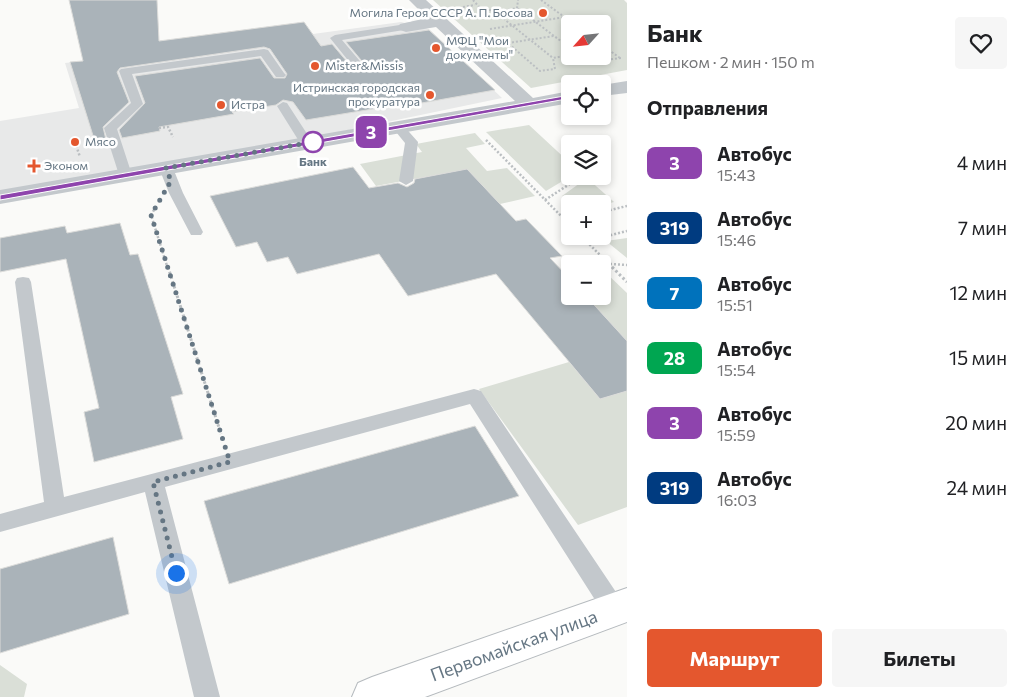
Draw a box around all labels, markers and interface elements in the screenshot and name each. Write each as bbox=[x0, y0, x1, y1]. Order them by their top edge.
place label: Могила Героя СССР А. П. Босова bbox=[349, 5, 533, 19]
marker: Могила Героя СССР А. П. Босова bbox=[537, 7, 549, 19]
north arrow bbox=[561, 15, 611, 65]
map controls bbox=[561, 15, 611, 305]
button: heart bbox=[955, 17, 1007, 69]
text: Банк bbox=[647, 18, 703, 47]
place label: МФЦ "Мои документы" bbox=[446, 33, 513, 61]
marker: МФЦ "Мои документы" bbox=[430, 42, 442, 54]
text: Пешком · 2 мин · 150 m bbox=[647, 52, 815, 71]
place label: Mister&Missis bbox=[325, 58, 404, 72]
marker: Mister&Missis bbox=[309, 60, 321, 72]
button: locate bbox=[561, 75, 611, 125]
place label: Истринская городская прокуратура bbox=[293, 80, 420, 108]
marker: Истринская городская прокуратура bbox=[424, 89, 436, 101]
text: Отправления bbox=[647, 96, 768, 119]
place label: Истра bbox=[231, 97, 265, 111]
marker: Истра bbox=[215, 99, 227, 111]
line badge: 3 bbox=[355, 116, 387, 148]
text: 3 bbox=[366, 121, 376, 143]
marker: Банк bbox=[302, 131, 324, 153]
place label: Мясо bbox=[85, 134, 116, 148]
button: layers bbox=[561, 135, 611, 185]
marker: Мясо bbox=[69, 136, 81, 148]
text: Автобус bbox=[717, 142, 792, 165]
text: 4 мин bbox=[957, 151, 1007, 174]
text: 3 bbox=[669, 152, 680, 174]
place label: Банк bbox=[299, 154, 327, 168]
place label: Эконом bbox=[44, 158, 88, 172]
marker: Эконом bbox=[28, 160, 40, 172]
text: 15:43 bbox=[717, 165, 756, 184]
button: + bbox=[561, 195, 611, 245]
text: Автобус bbox=[717, 207, 792, 230]
text: 7 мин bbox=[958, 216, 1007, 239]
text: 319 bbox=[660, 217, 689, 239]
text: 15:46 bbox=[717, 230, 756, 249]
button: − bbox=[561, 255, 611, 305]
text: Автобус bbox=[717, 272, 792, 295]
text: 12 мин bbox=[949, 281, 1007, 304]
text: 7 bbox=[670, 282, 679, 304]
text: 15:51 bbox=[717, 295, 753, 314]
text: Автобус bbox=[717, 337, 792, 360]
text: 15 мин bbox=[949, 346, 1007, 369]
text: 28 bbox=[664, 347, 685, 369]
text: 15:54 bbox=[717, 360, 756, 379]
text: Автобус bbox=[717, 402, 792, 425]
text: 20 мин bbox=[945, 411, 1007, 434]
text: 3 bbox=[669, 412, 680, 434]
text: 15:59 bbox=[717, 425, 756, 444]
text: Автобус bbox=[717, 467, 792, 490]
text: 24 мин bbox=[947, 476, 1007, 499]
text: 319 bbox=[660, 477, 689, 499]
text: 16:03 bbox=[717, 490, 757, 509]
your location bbox=[164, 561, 189, 586]
street label: Первомайская улица bbox=[427, 605, 600, 686]
button: Маршрут bbox=[647, 629, 822, 687]
button: Билеты bbox=[832, 629, 1007, 687]

